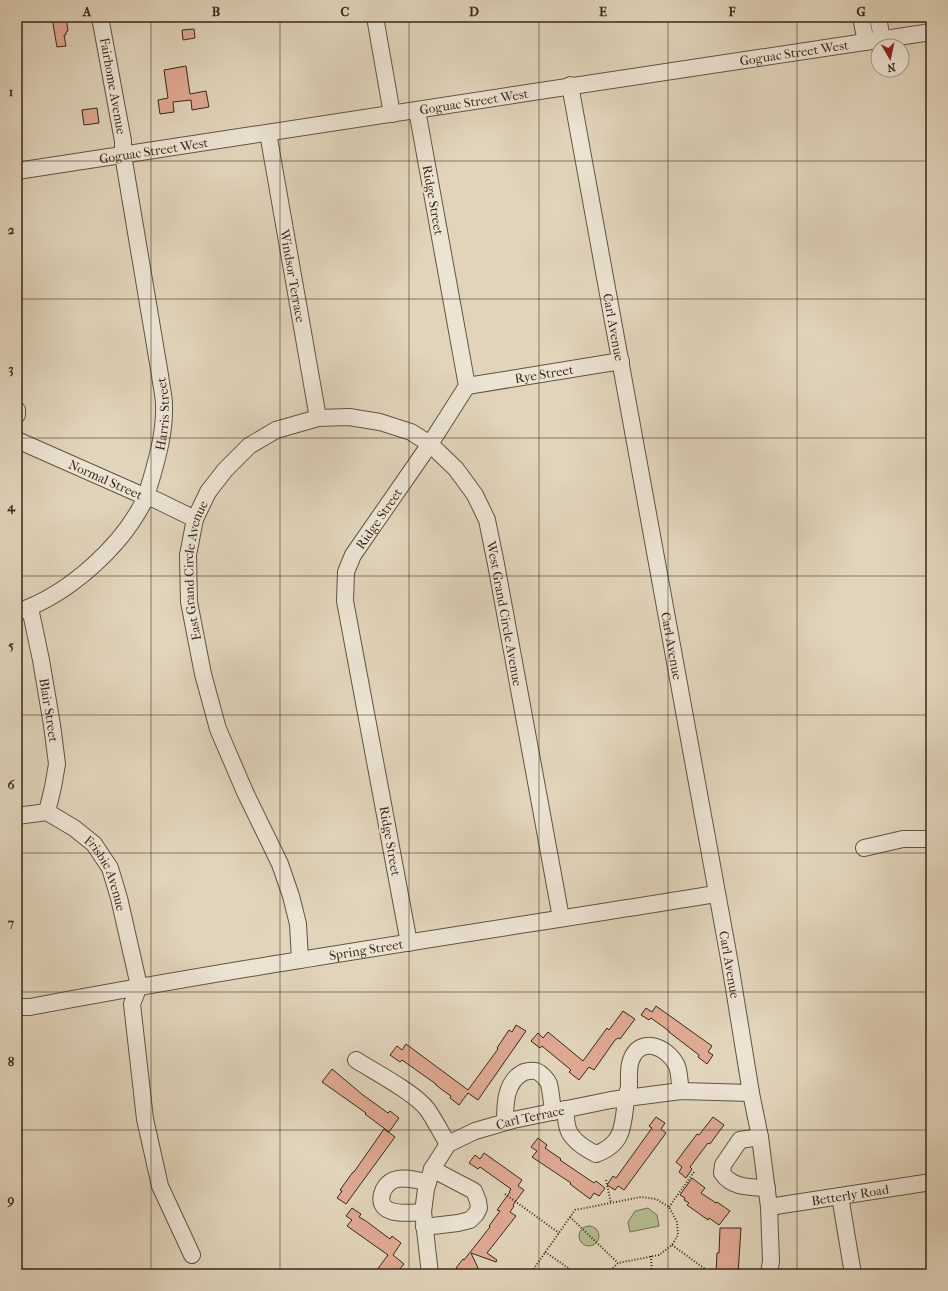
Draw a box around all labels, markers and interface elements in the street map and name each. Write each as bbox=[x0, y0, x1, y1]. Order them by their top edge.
text: A bbox=[82, 4, 92, 19]
text: B bbox=[212, 4, 221, 19]
text: C bbox=[341, 4, 350, 19]
text: D bbox=[469, 4, 479, 19]
text: E bbox=[599, 4, 607, 19]
text: F bbox=[728, 4, 736, 19]
text: G bbox=[856, 4, 866, 19]
street label: Fairhome Avenue bbox=[97, 36, 129, 136]
street label: Goguac Street West bbox=[739, 37, 850, 68]
north arrow bbox=[870, 38, 910, 78]
text: N bbox=[886, 60, 897, 75]
text: 1 bbox=[9, 84, 14, 99]
street label: Goguac Street West bbox=[418, 85, 529, 117]
street label: Goguac Street West bbox=[98, 135, 209, 166]
street label: Ridge Street bbox=[419, 164, 447, 236]
text: 2 bbox=[8, 222, 15, 237]
street label: Windsor Terrace bbox=[277, 227, 309, 324]
street label: Carl Avenue bbox=[601, 292, 628, 363]
text: 3 bbox=[8, 361, 14, 377]
street label: Rye Street bbox=[514, 361, 575, 386]
street label: Harris Street bbox=[152, 376, 172, 452]
street label: Normal Street bbox=[66, 456, 145, 502]
street label: Ridge Street bbox=[352, 485, 405, 552]
street label: East Grand Circle Avenue bbox=[180, 497, 211, 642]
text: 4 bbox=[6, 499, 16, 515]
street label: West Grand Circle Avenue bbox=[484, 539, 526, 688]
street label: Carl Avenue bbox=[659, 611, 686, 681]
text: 5 bbox=[8, 638, 14, 653]
street label: Blair Street bbox=[37, 677, 62, 743]
text: 6 bbox=[7, 777, 15, 792]
street label: Ridge Street bbox=[376, 805, 404, 877]
street label: Frisbie Avenue bbox=[82, 832, 129, 913]
text: 7 bbox=[7, 915, 15, 930]
street label: Carl Avenue bbox=[717, 929, 743, 1000]
street label: Spring Street bbox=[328, 936, 404, 963]
text: 8 bbox=[8, 1054, 15, 1069]
street label: Carl Terrace bbox=[494, 1102, 566, 1132]
street label: Betterly Road bbox=[810, 1181, 891, 1208]
text: 9 bbox=[7, 1192, 15, 1208]

